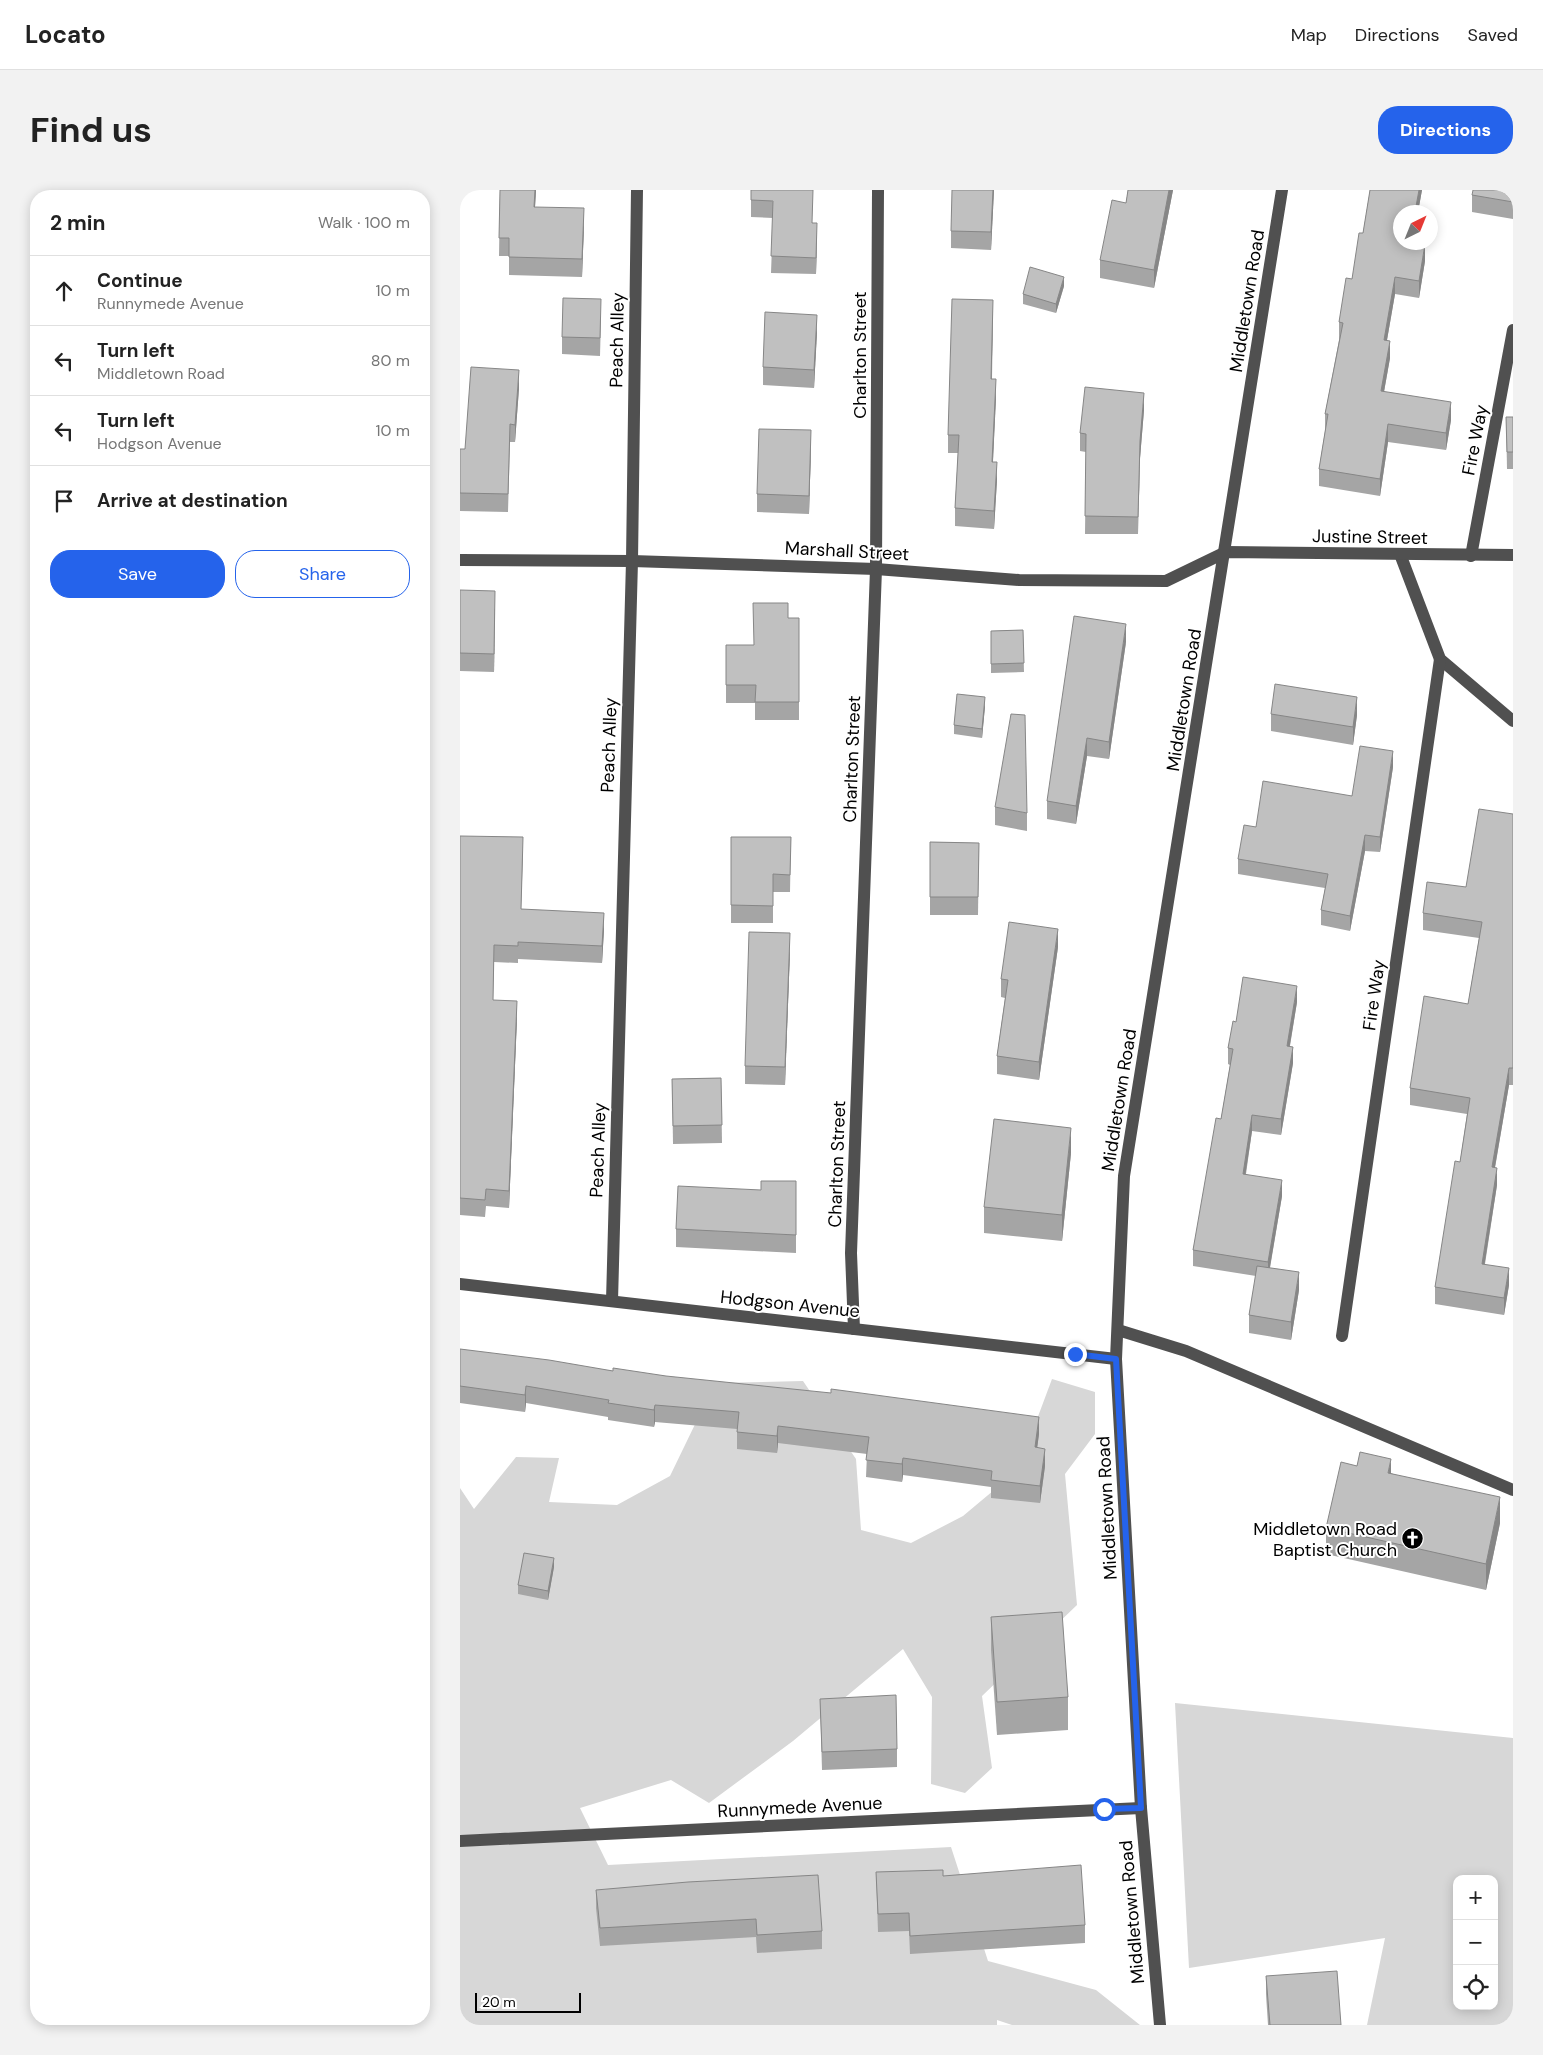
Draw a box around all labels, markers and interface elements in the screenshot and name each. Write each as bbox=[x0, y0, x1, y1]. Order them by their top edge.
text: Locato bbox=[25, 19, 106, 50]
text: Map bbox=[1291, 23, 1327, 47]
text: Directions bbox=[1355, 23, 1440, 47]
text: Saved bbox=[1468, 23, 1518, 47]
button: Directions bbox=[1378, 106, 1513, 154]
text: Find us bbox=[30, 107, 152, 153]
north arrow bbox=[1393, 205, 1438, 250]
text: 2 min bbox=[50, 209, 106, 237]
text: Walk · 100 m bbox=[318, 212, 410, 233]
street label: Middletown Road bbox=[1224, 228, 1270, 374]
text: Continue bbox=[97, 268, 183, 293]
icon: ahead bbox=[50, 277, 78, 305]
text: 10 m bbox=[376, 280, 410, 301]
street label: Charlton Street bbox=[848, 291, 872, 419]
street label: Peach Alley bbox=[604, 292, 630, 388]
text: Runnymede Avenue bbox=[97, 293, 244, 314]
text: Turn left bbox=[97, 338, 175, 363]
icon: left bbox=[50, 347, 78, 375]
text: 80 m bbox=[371, 350, 410, 371]
text: Middletown Road bbox=[97, 363, 225, 384]
street label: Fire Way bbox=[1456, 403, 1494, 477]
text: Turn left bbox=[97, 408, 175, 433]
icon: left bbox=[50, 417, 78, 445]
text: 10 m bbox=[376, 420, 410, 441]
text: Hodgson Avenue bbox=[97, 433, 222, 454]
icon: arrive bbox=[50, 487, 78, 515]
text: Arrive at destination bbox=[97, 488, 288, 513]
street label: Justine Street bbox=[1312, 524, 1428, 550]
street label: Marshall Street bbox=[784, 536, 910, 566]
button: Save bbox=[50, 550, 225, 598]
button: Share bbox=[235, 550, 410, 598]
street label: Middletown Road bbox=[1161, 627, 1207, 773]
street label: Charlton Street bbox=[838, 695, 866, 823]
street label: Peach Alley bbox=[595, 697, 623, 793]
street label: Fire Way bbox=[1357, 958, 1391, 1032]
street label: Middletown Road bbox=[1096, 1027, 1142, 1173]
street label: Charlton Street bbox=[823, 1100, 851, 1228]
street label: Peach Alley bbox=[584, 1102, 612, 1198]
street label: Hodgson Avenue bbox=[719, 1285, 861, 1323]
route end bbox=[1064, 1343, 1087, 1366]
street label: Middletown Road bbox=[1091, 1436, 1123, 1580]
place label: Middletown Road Baptist Church bbox=[1253, 1517, 1397, 1562]
church icon: Middletown Road Baptist Church bbox=[1401, 1527, 1425, 1551]
street label: Runnymede Avenue bbox=[717, 1791, 883, 1823]
route start bbox=[1093, 1798, 1116, 1821]
street label: Middletown Road bbox=[1114, 1839, 1150, 1985]
map controls bbox=[1453, 1875, 1498, 2010]
button: + bbox=[1453, 1875, 1498, 1920]
button: − bbox=[1453, 1920, 1498, 1965]
button: locate bbox=[1453, 1965, 1498, 2010]
scale bar bbox=[475, 1990, 581, 2013]
text: 20 m bbox=[482, 1993, 516, 2011]

